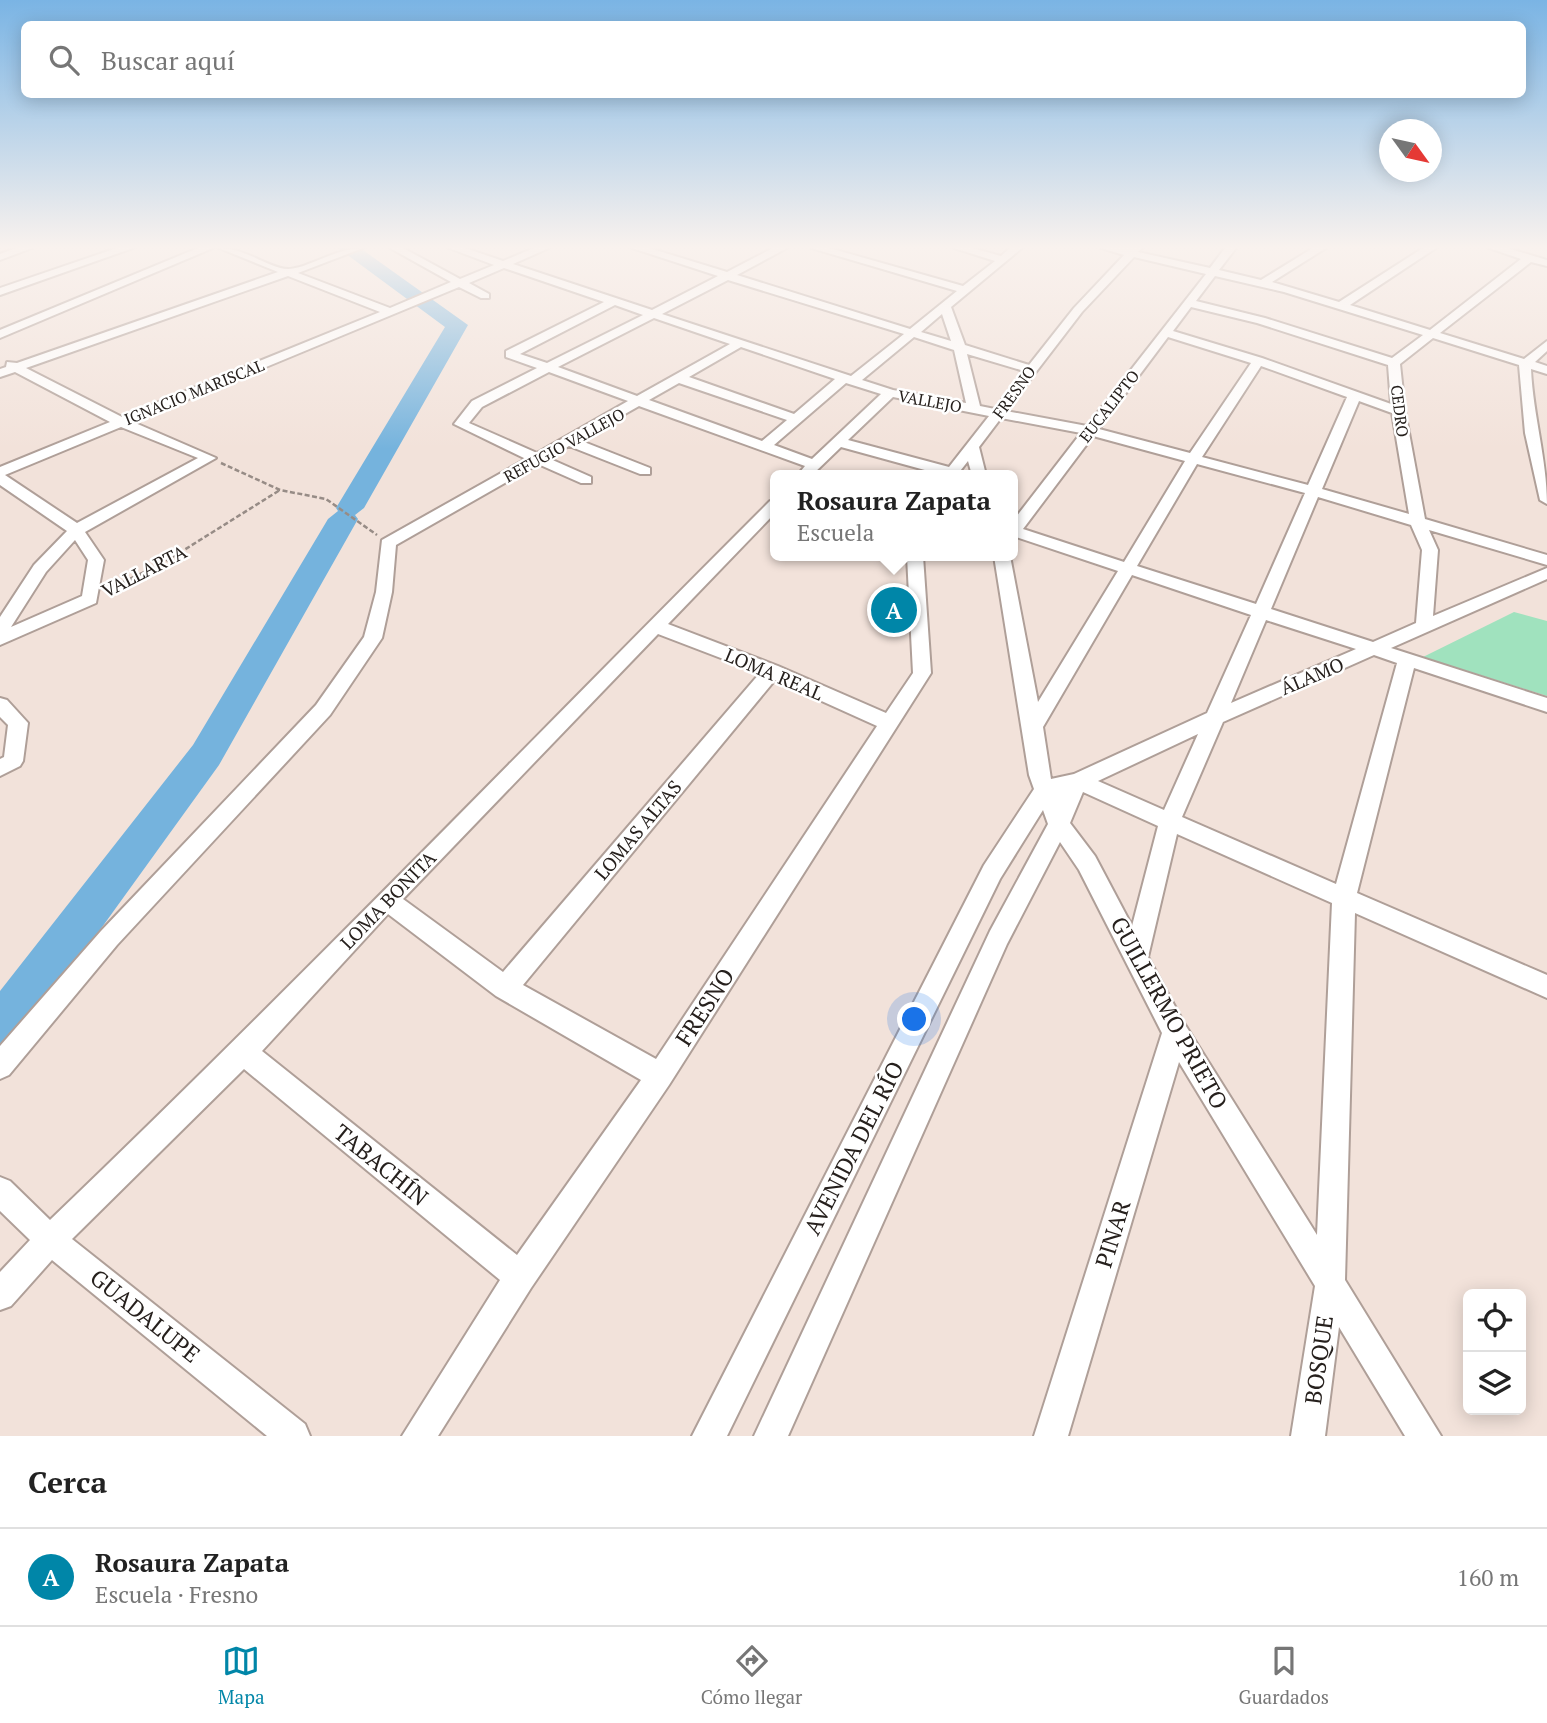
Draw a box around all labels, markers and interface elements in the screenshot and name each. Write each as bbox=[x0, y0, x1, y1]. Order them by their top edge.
search box bbox=[21, 21, 1526, 98]
icon: search bbox=[45, 41, 83, 79]
text: Buscar aquí bbox=[101, 43, 235, 77]
north arrow bbox=[1379, 119, 1442, 182]
street label: IGNACIO MARISCAL bbox=[121, 354, 267, 430]
street label: FRESNO bbox=[987, 361, 1041, 423]
street label: EUCALIPTO bbox=[1074, 365, 1144, 447]
street label: CEDRO bbox=[1386, 384, 1414, 438]
street label: VALLEJO bbox=[896, 385, 964, 417]
street label: REFUGIO VALLEJO bbox=[500, 403, 628, 487]
popup bbox=[770, 470, 1018, 561]
text: Rosaura Zapata bbox=[797, 483, 991, 517]
text: Escuela bbox=[797, 517, 874, 548]
street label: VALLARTA bbox=[97, 538, 191, 603]
pin: A bbox=[871, 584, 917, 636]
street label: LOMA REAL bbox=[721, 642, 828, 706]
street label: ÁLAMO bbox=[1276, 651, 1347, 700]
street label: LOMAS ALTAS bbox=[589, 775, 687, 885]
street label: LOMA BONITA bbox=[334, 845, 441, 954]
street label: GUILLERMO PRIETO bbox=[1104, 911, 1235, 1115]
street label: FRESNO bbox=[668, 962, 741, 1052]
your location bbox=[897, 1002, 931, 1036]
street label: AVENIDA DEL RÍO bbox=[796, 1056, 911, 1240]
street label: TABACHÍN bbox=[328, 1117, 435, 1212]
street label: PINAR bbox=[1088, 1196, 1138, 1271]
street label: GUADALUPE bbox=[84, 1262, 207, 1369]
map controls bbox=[1463, 1289, 1526, 1415]
button: locate bbox=[1463, 1289, 1526, 1352]
street label: BOSQUE bbox=[1297, 1314, 1340, 1406]
button: layers bbox=[1463, 1352, 1526, 1415]
text: Cerca bbox=[28, 1462, 107, 1502]
text: Rosaura Zapata bbox=[95, 1545, 289, 1579]
text: A bbox=[43, 1562, 59, 1593]
text: 160 m bbox=[1457, 1562, 1519, 1593]
text: Escuela · Fresno bbox=[95, 1579, 258, 1610]
tab: Mapa bbox=[218, 1642, 265, 1709]
tab: Cómo llegar bbox=[701, 1642, 802, 1709]
tab: Guardados bbox=[1239, 1642, 1329, 1709]

